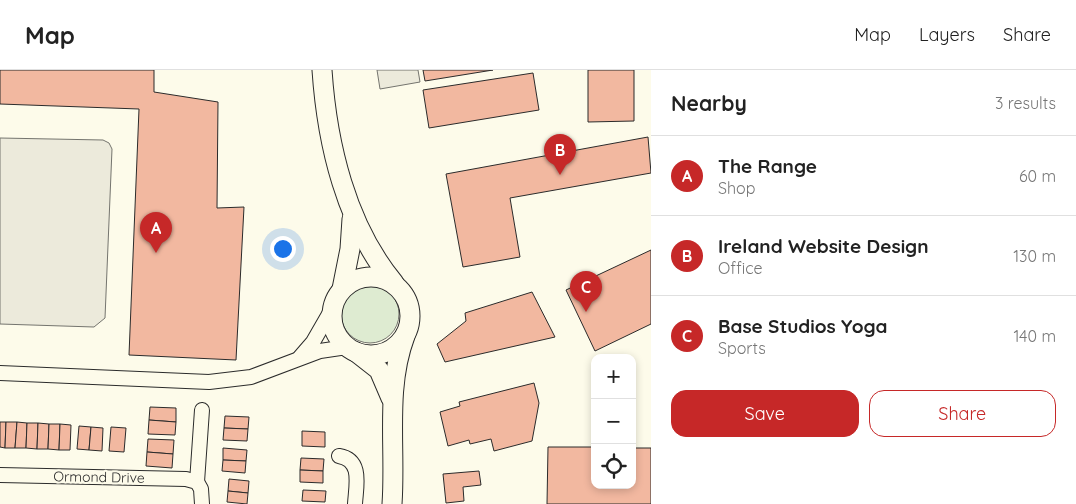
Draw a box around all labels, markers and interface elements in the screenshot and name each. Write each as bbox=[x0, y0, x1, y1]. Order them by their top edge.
text: Map bbox=[25, 20, 75, 50]
text: Map bbox=[854, 23, 891, 46]
text: Layers bbox=[919, 23, 975, 46]
text: Share bbox=[1003, 23, 1051, 46]
text: Nearby bbox=[671, 90, 747, 116]
text: 3 results bbox=[995, 93, 1056, 113]
pin: B bbox=[544, 134, 576, 175]
text: The Range bbox=[718, 154, 817, 178]
text: A bbox=[682, 166, 692, 186]
text: 60 m bbox=[1019, 166, 1056, 186]
text: Shop bbox=[718, 178, 755, 198]
pin: A bbox=[140, 212, 172, 253]
text: Ireland Website Design bbox=[718, 234, 929, 258]
your location bbox=[270, 236, 296, 262]
text: B bbox=[682, 246, 692, 266]
text: 130 m bbox=[1013, 246, 1056, 266]
text: Office bbox=[718, 258, 763, 278]
pin: C bbox=[570, 271, 602, 312]
text: Base Studios Yoga bbox=[718, 314, 887, 338]
text: C bbox=[682, 326, 692, 346]
text: 140 m bbox=[1013, 326, 1056, 346]
text: Sports bbox=[718, 338, 766, 358]
map controls bbox=[591, 354, 636, 489]
button: + bbox=[591, 354, 636, 399]
button: Save bbox=[671, 390, 859, 437]
button: Share bbox=[869, 390, 1056, 437]
button: − bbox=[591, 399, 636, 444]
button: locate bbox=[591, 444, 636, 489]
street label: Ormond Drive bbox=[53, 467, 145, 487]

